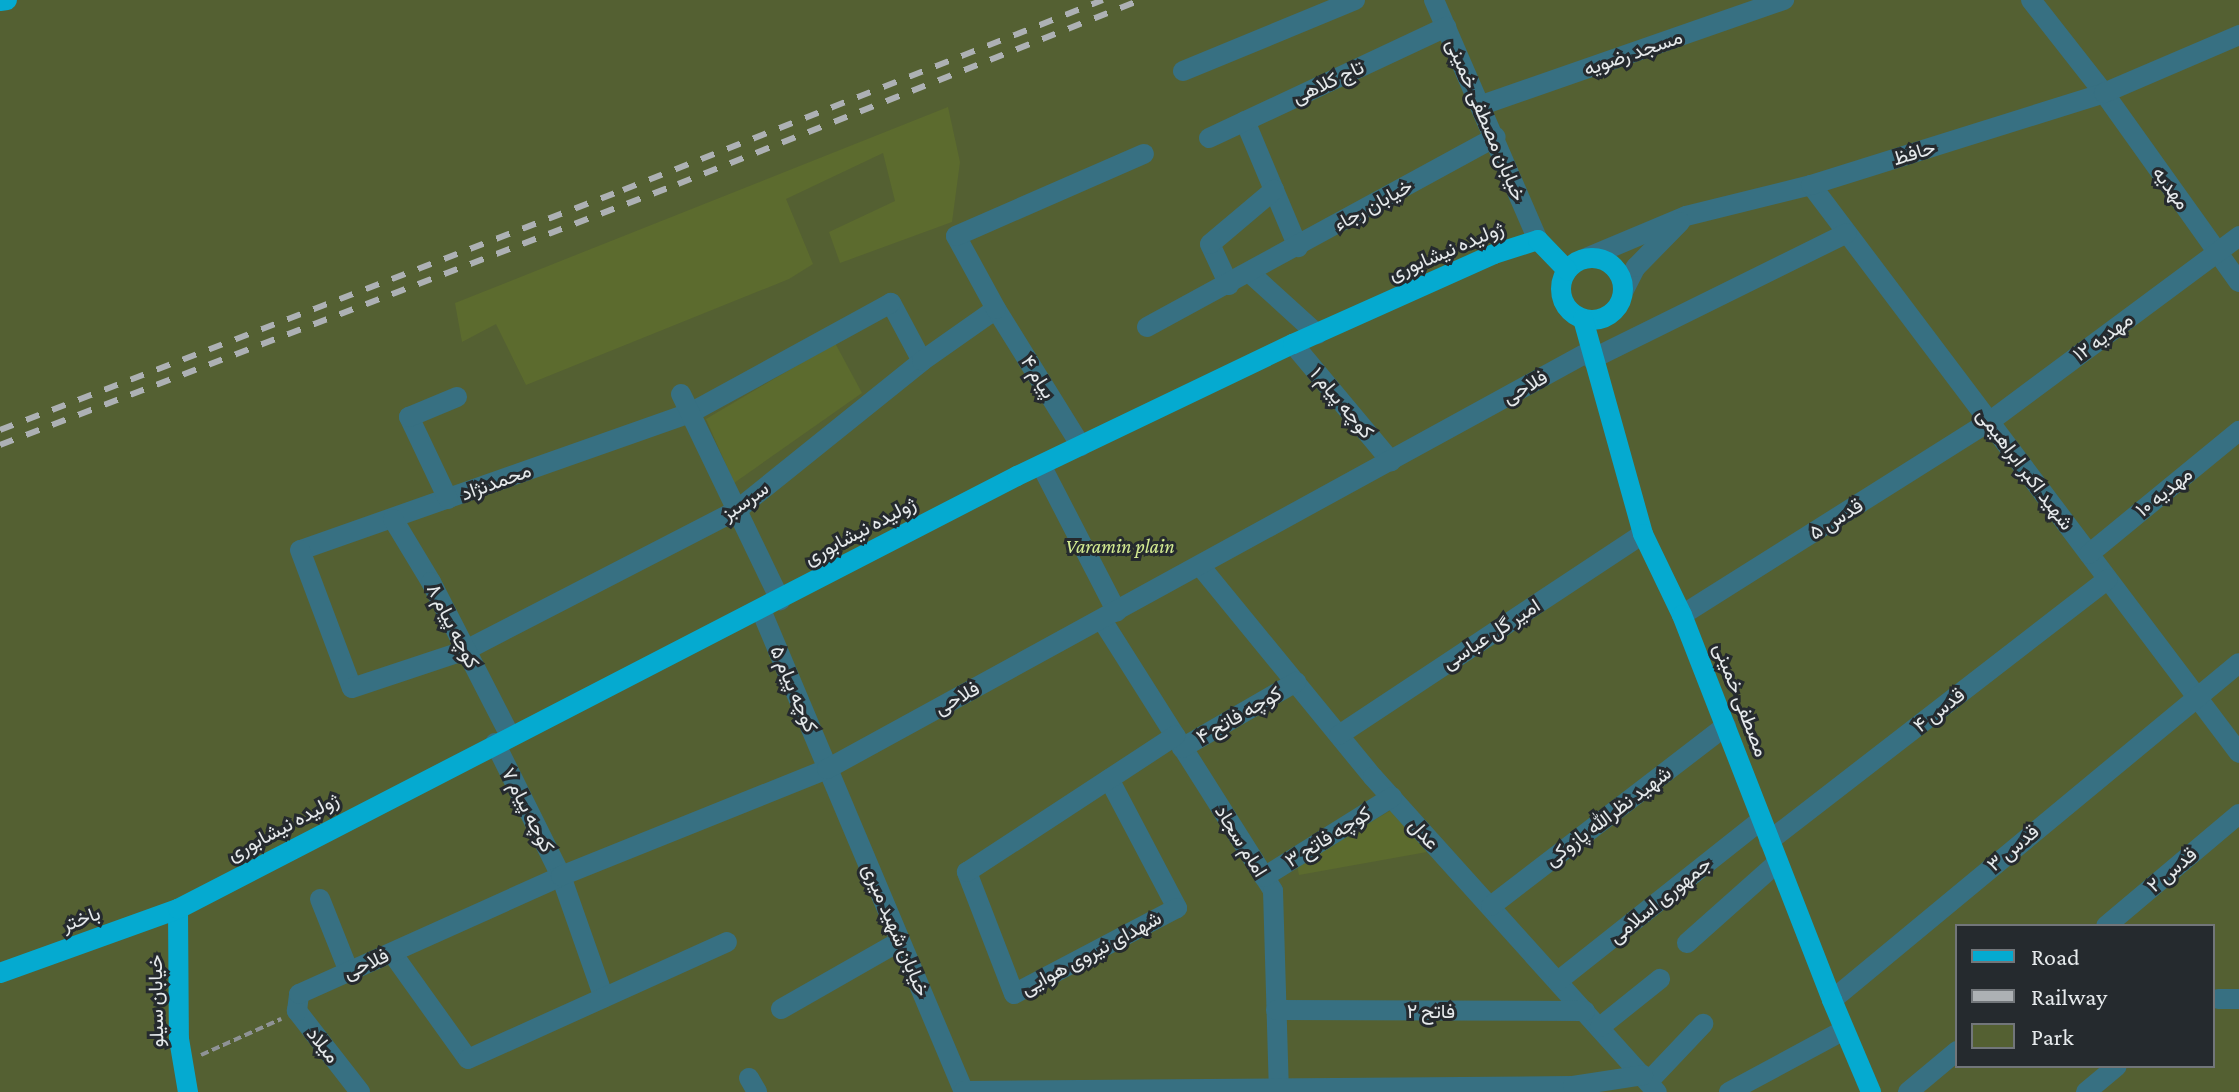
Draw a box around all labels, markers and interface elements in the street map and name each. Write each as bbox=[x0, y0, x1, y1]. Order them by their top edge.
street label: مسجد رضویه bbox=[1580, 25, 1686, 81]
street label: خیابان مصطفی خمینی bbox=[1441, 35, 1531, 205]
street label: تاج کلاهی bbox=[1288, 55, 1368, 109]
street label: حافظ bbox=[1890, 135, 1938, 171]
street label: مهدیه bbox=[2147, 162, 2195, 214]
street label: خیابان رجاء bbox=[1329, 174, 1417, 236]
street label: ژولیده نیشابوری bbox=[1385, 216, 1507, 286]
street label: مهدیه ۱۲ bbox=[2069, 307, 2137, 367]
street label: پیام ۴ bbox=[1016, 351, 1060, 403]
street label: کوچه پیام ۱ bbox=[1305, 362, 1379, 444]
street label: فلاحی bbox=[1498, 365, 1552, 409]
street label: شهید اکبر ابراهیمی bbox=[1971, 403, 2079, 535]
street label: محمدنژاد bbox=[457, 458, 535, 506]
street label: مهدیه ۱۰ bbox=[2131, 462, 2197, 522]
street label: سرسبز bbox=[717, 476, 773, 526]
street label: ژولیده نیشابوری bbox=[800, 492, 920, 570]
street label: قدس ۵ bbox=[1805, 493, 1867, 545]
park label: Varamin plain bbox=[1065, 534, 1175, 558]
street label: کوچه پیام ۸ bbox=[421, 580, 485, 672]
street label: امیر گل عباسی bbox=[1437, 593, 1545, 675]
street label: مصطفی خمینی bbox=[1708, 640, 1774, 760]
street label: کوچه پیام ۵ bbox=[765, 642, 823, 736]
street label: فلاحی bbox=[930, 676, 984, 720]
street label: کوچه فاتح ۴ bbox=[1192, 681, 1286, 749]
street label: قدس ۴ bbox=[1909, 683, 1969, 737]
street label: شهید نظرالله پازوکی bbox=[1540, 761, 1676, 871]
street label: کوچه پیام ۷ bbox=[496, 764, 560, 856]
street label: ژولیده نیشابوری bbox=[223, 788, 343, 866]
street label: امام سجاد bbox=[1210, 801, 1272, 881]
street label: کوچه فاتح ۳ bbox=[1281, 801, 1375, 873]
street label: عدل bbox=[1404, 813, 1444, 855]
street label: قدس ۳ bbox=[1982, 819, 2044, 877]
street label: قدس ۲ bbox=[2142, 842, 2202, 898]
street label: جمهوری اسلامی bbox=[1604, 851, 1716, 949]
street label: خیابان شهید میری bbox=[857, 860, 935, 1000]
street label: باختر bbox=[58, 901, 104, 937]
street label: شهدای نیروی هوایی bbox=[1016, 906, 1166, 1000]
legend bbox=[1955, 924, 2215, 1068]
street label: فلاحی bbox=[339, 943, 393, 985]
text: Road bbox=[2031, 943, 2080, 970]
street label: خیابان سیلو bbox=[143, 955, 169, 1047]
text: Railway bbox=[2031, 983, 2107, 1010]
street label: فاتح ۲ bbox=[1407, 999, 1455, 1023]
street label: میلاد bbox=[301, 1022, 345, 1068]
text: Park bbox=[2031, 1023, 2074, 1050]

